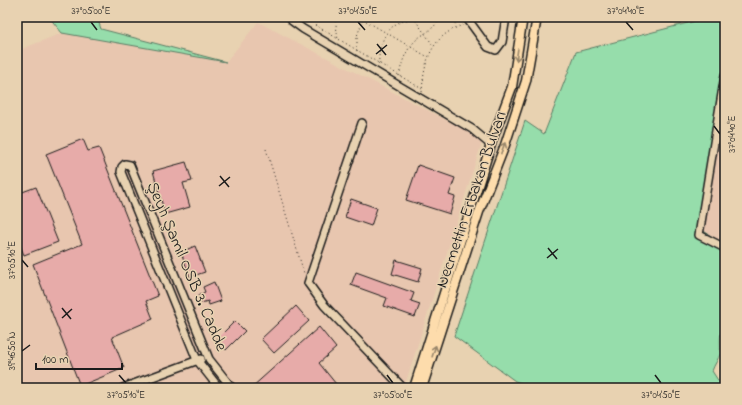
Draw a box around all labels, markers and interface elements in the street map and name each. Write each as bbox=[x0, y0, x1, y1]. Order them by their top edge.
text: 37°05'00"E bbox=[71, 4, 111, 19]
text: 37°04'50"E bbox=[339, 4, 377, 19]
text: 37°04'40"E bbox=[607, 4, 645, 19]
one-way arrow bbox=[513, 49, 521, 62]
street label: Necmettin Erbakan Bulvarı bbox=[429, 108, 513, 291]
text: 37°04'40"E bbox=[725, 115, 740, 153]
one-way arrow bbox=[500, 143, 508, 155]
street label: Şeyh Şamil OSB 3. Cadde bbox=[139, 178, 234, 356]
text: 37°05'10"E bbox=[5, 241, 20, 279]
text: 39°46'50"N bbox=[5, 331, 20, 370]
scale bar bbox=[36, 345, 122, 371]
one-way arrow bbox=[431, 345, 438, 358]
text: 100 m bbox=[42, 351, 69, 369]
text: 37°05'10"E bbox=[107, 388, 145, 403]
text: 37°05'00"E bbox=[373, 388, 413, 403]
text: 37°04'50"E bbox=[642, 388, 680, 403]

